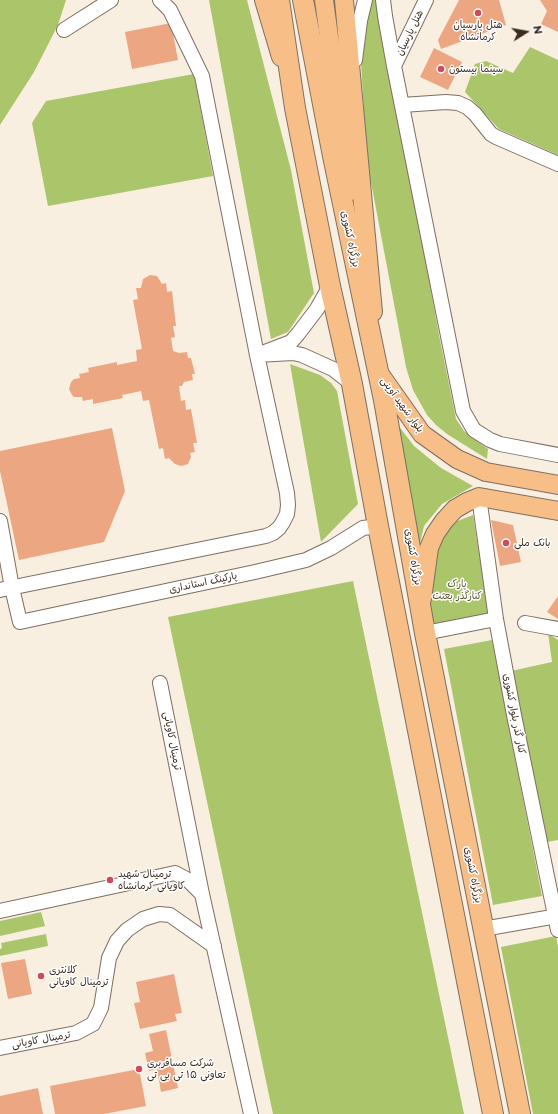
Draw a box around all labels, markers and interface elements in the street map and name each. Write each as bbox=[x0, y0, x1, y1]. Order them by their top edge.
street label: هتل پارسیان bbox=[394, 8, 426, 58]
marker: هتل پارسیان کرمانشاه bbox=[473, 8, 483, 18]
north arrow bbox=[506, 12, 546, 52]
place label: هتل پارسیان کرمانشاه bbox=[453, 19, 503, 42]
text: N bbox=[529, 24, 547, 36]
place label: سینما بیستون bbox=[449, 63, 503, 75]
marker: سینما بیستون bbox=[436, 64, 446, 74]
street label: بزرگراه کشوری bbox=[338, 210, 362, 268]
street label: بلوار شهید آوینی bbox=[378, 375, 426, 435]
street label: بزرگراه کشوری bbox=[402, 528, 424, 586]
place label: بانک ملی bbox=[514, 537, 551, 549]
marker: بانک ملی bbox=[501, 538, 511, 548]
street label: پارکینگ استانداری bbox=[168, 570, 238, 596]
park label: پارک کنارگذر بعثت bbox=[432, 578, 482, 602]
street label: کنار گذر بلوار کشوری bbox=[500, 673, 528, 755]
street label: ترمینال کاویانی bbox=[160, 711, 184, 771]
street label: بزرگراه کشوری bbox=[462, 846, 484, 904]
place label: ترمینال شهید کاویانی کرمانشاه bbox=[118, 868, 185, 892]
marker: ترمینال شهید کاویانی کرمانشاه bbox=[105, 875, 115, 885]
place label: کلانتری ترمینال کاویانی bbox=[49, 964, 108, 988]
marker: کلانتری ترمینال کاویانی bbox=[36, 971, 46, 981]
street label: ترمینال کاویانی bbox=[11, 1029, 71, 1051]
place label: شرکت مسافربری تعاونی ۱۵ تی بی تی bbox=[147, 1057, 226, 1080]
marker: شرکت مسافربری تعاونی ۱۵ تی بی تی bbox=[134, 1064, 144, 1074]

